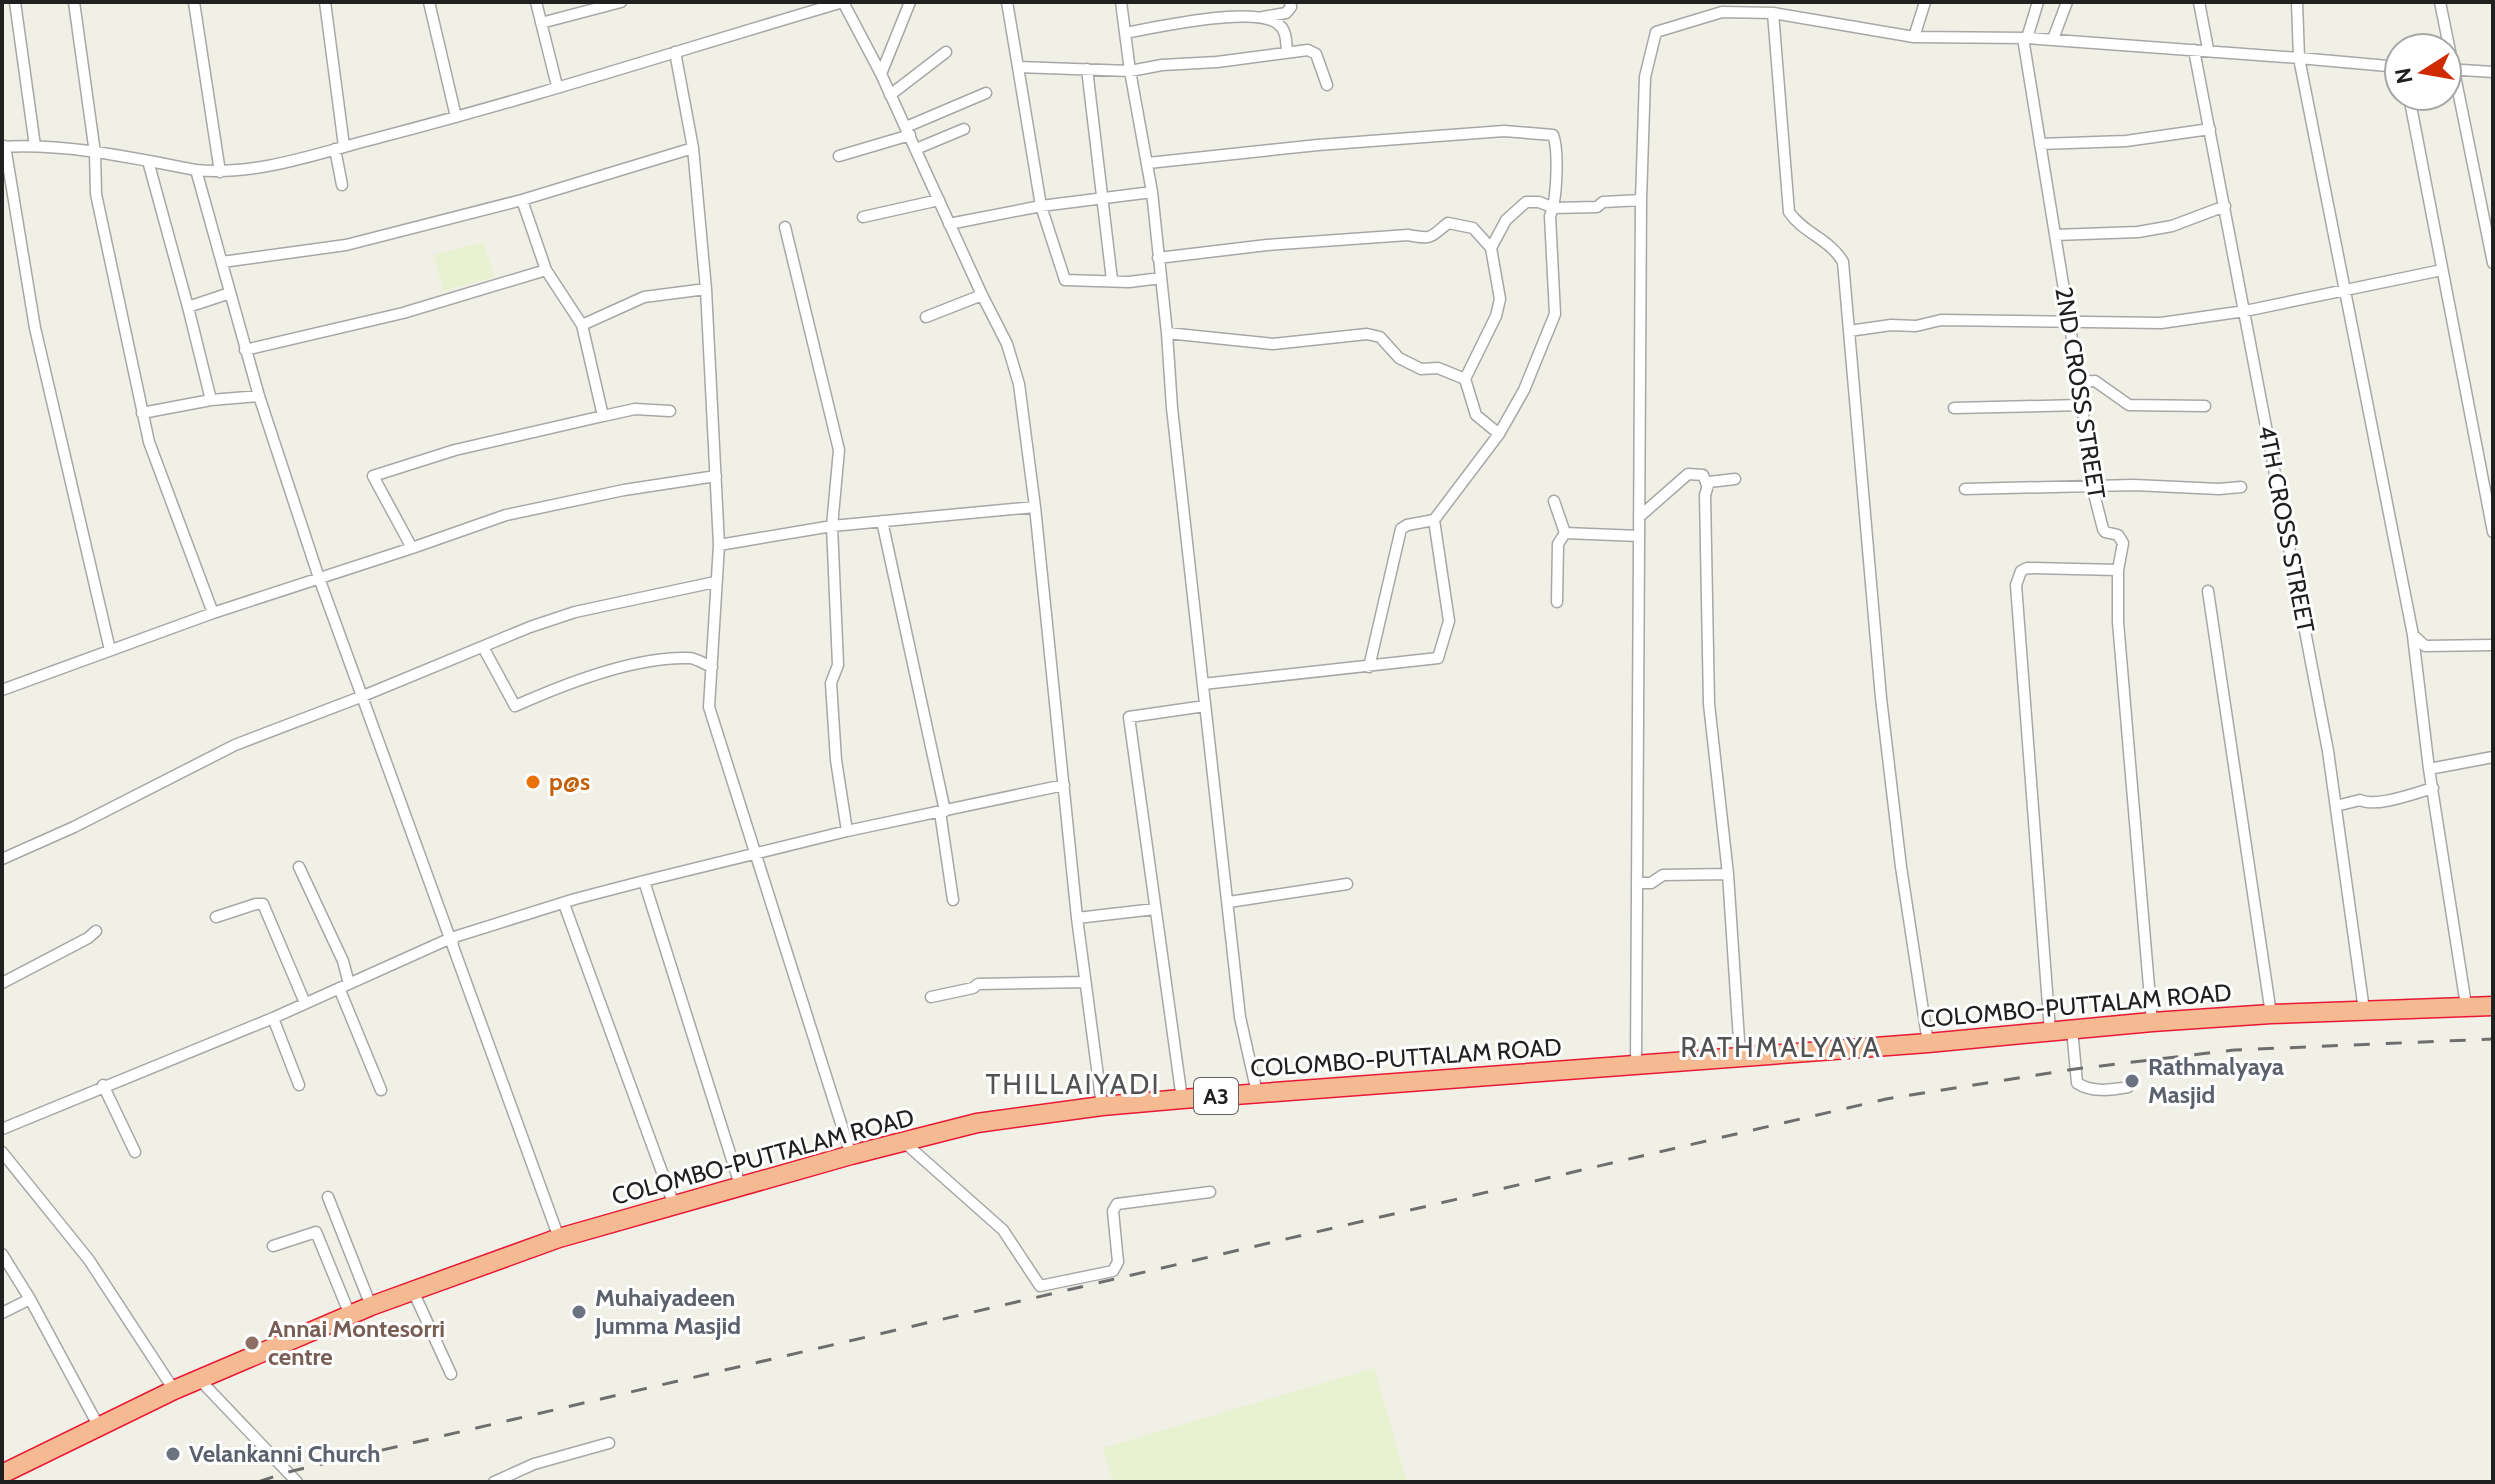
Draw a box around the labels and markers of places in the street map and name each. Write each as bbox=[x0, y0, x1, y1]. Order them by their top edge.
place label: p@s bbox=[549, 767, 590, 796]
marker: p@s bbox=[524, 773, 542, 791]
place label: Rathmalyaya Masjid bbox=[2148, 1052, 2284, 1109]
marker: Rathmalyaya Masjid bbox=[2123, 1072, 2141, 1090]
place label: Muhaiyadeen Jumma Masjid bbox=[594, 1283, 741, 1340]
marker: Muhaiyadeen Jumma Masjid bbox=[570, 1303, 588, 1321]
place label: Annai Montesorri centre bbox=[268, 1314, 445, 1371]
marker: Annai Montesorri centre bbox=[243, 1334, 261, 1352]
place label: Velankanni Church bbox=[189, 1439, 380, 1468]
marker: Velankanni Church bbox=[164, 1445, 182, 1463]

